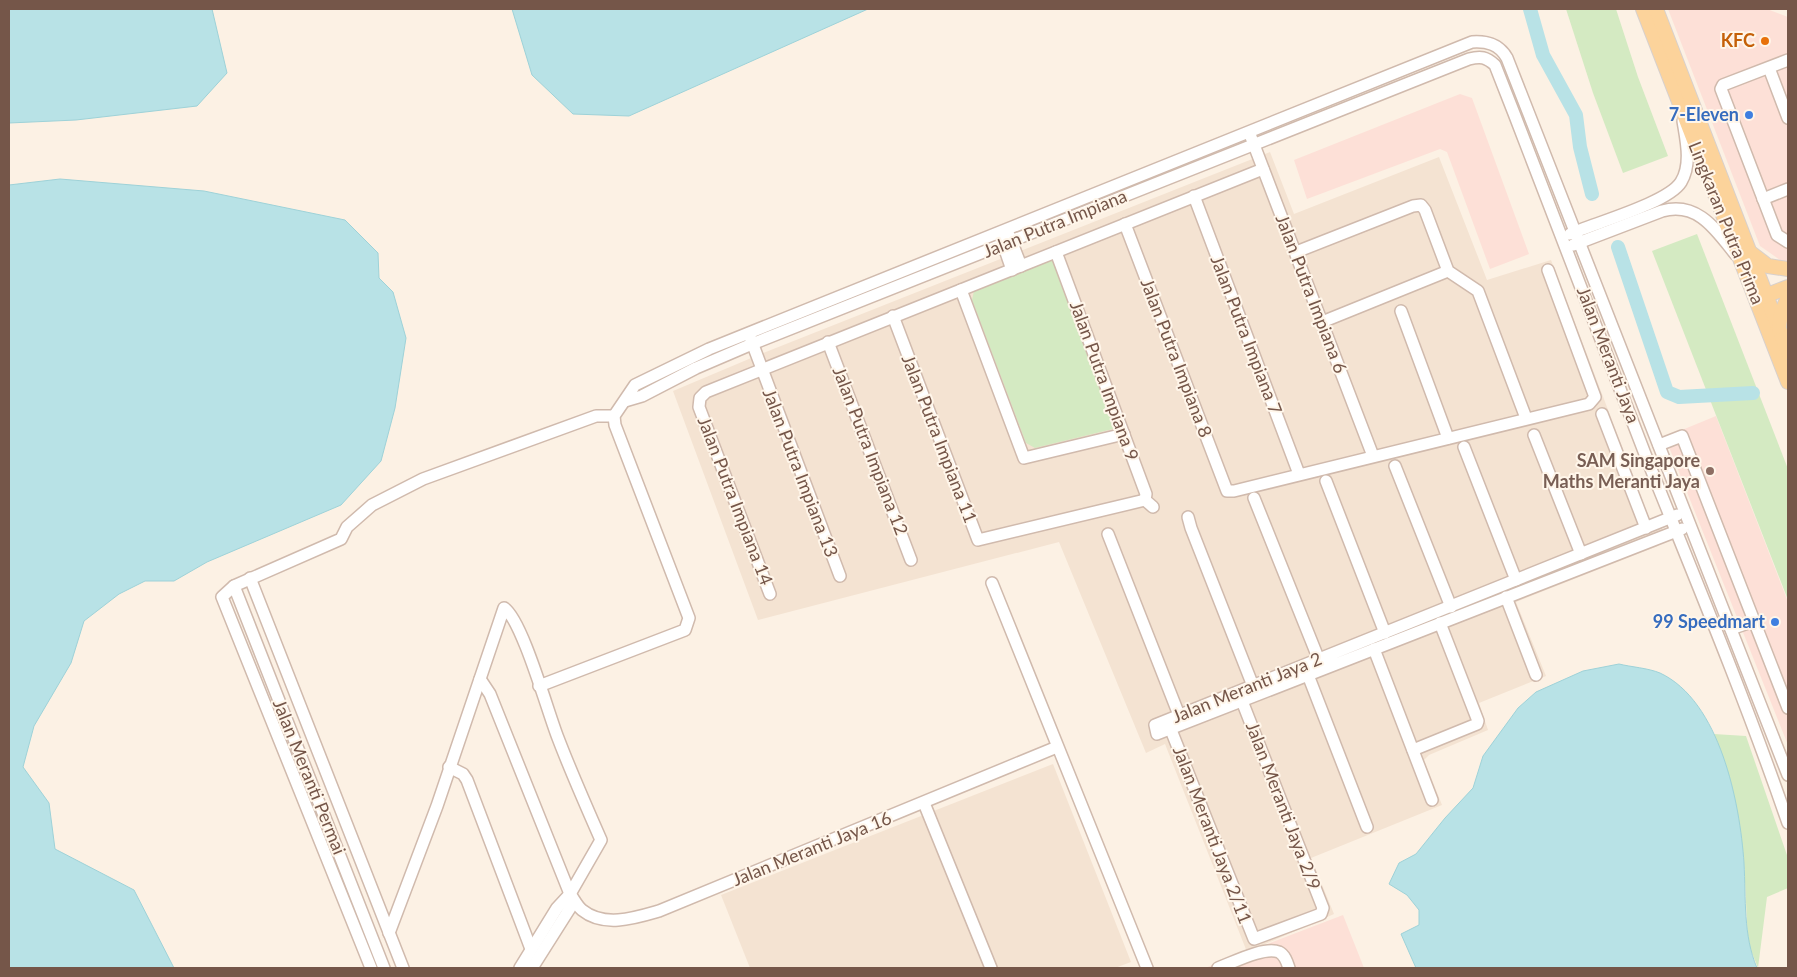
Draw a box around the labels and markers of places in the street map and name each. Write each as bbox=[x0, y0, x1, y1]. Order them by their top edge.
place label: KFC bbox=[1721, 29, 1755, 51]
marker: KFC bbox=[1759, 35, 1771, 47]
place label: 7-Eleven bbox=[1669, 103, 1739, 125]
marker: 7-Eleven bbox=[1743, 109, 1755, 121]
place label: SAM Singapore Maths Meranti Jaya bbox=[1543, 449, 1700, 492]
marker: SAM Singapore Maths Meranti Jaya bbox=[1704, 465, 1716, 477]
place label: 99 Speedmart bbox=[1653, 610, 1765, 632]
marker: 99 Speedmart bbox=[1769, 616, 1781, 628]

